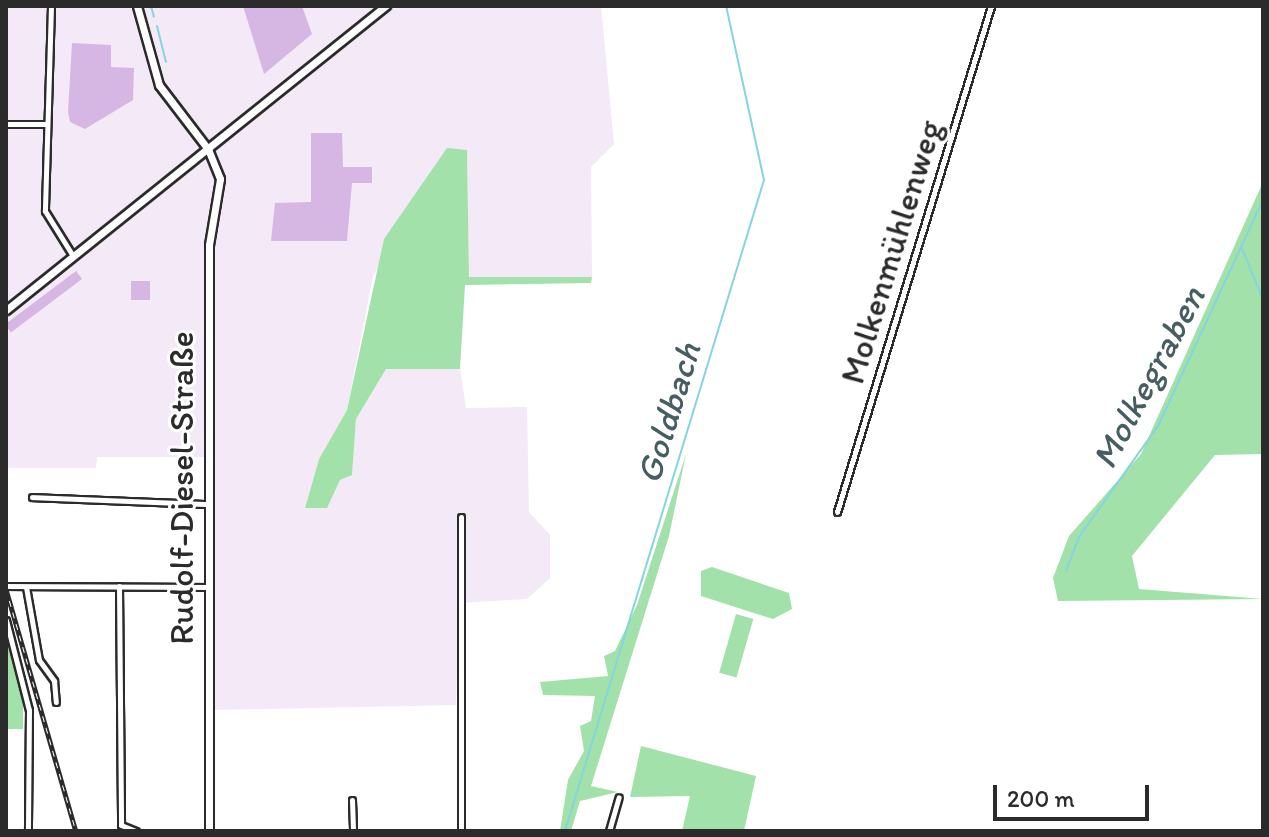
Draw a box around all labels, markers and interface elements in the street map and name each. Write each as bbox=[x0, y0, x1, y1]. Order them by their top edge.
street label: Molkenmühlenweg bbox=[832, 115, 950, 389]
water label: Molkegraben bbox=[1082, 279, 1214, 475]
street label: Rudolf-Diesel-Straße bbox=[162, 331, 202, 645]
water label: Goldbach bbox=[626, 338, 710, 488]
scale bar bbox=[997, 769, 1153, 819]
text: 200 m bbox=[1007, 784, 1075, 813]

